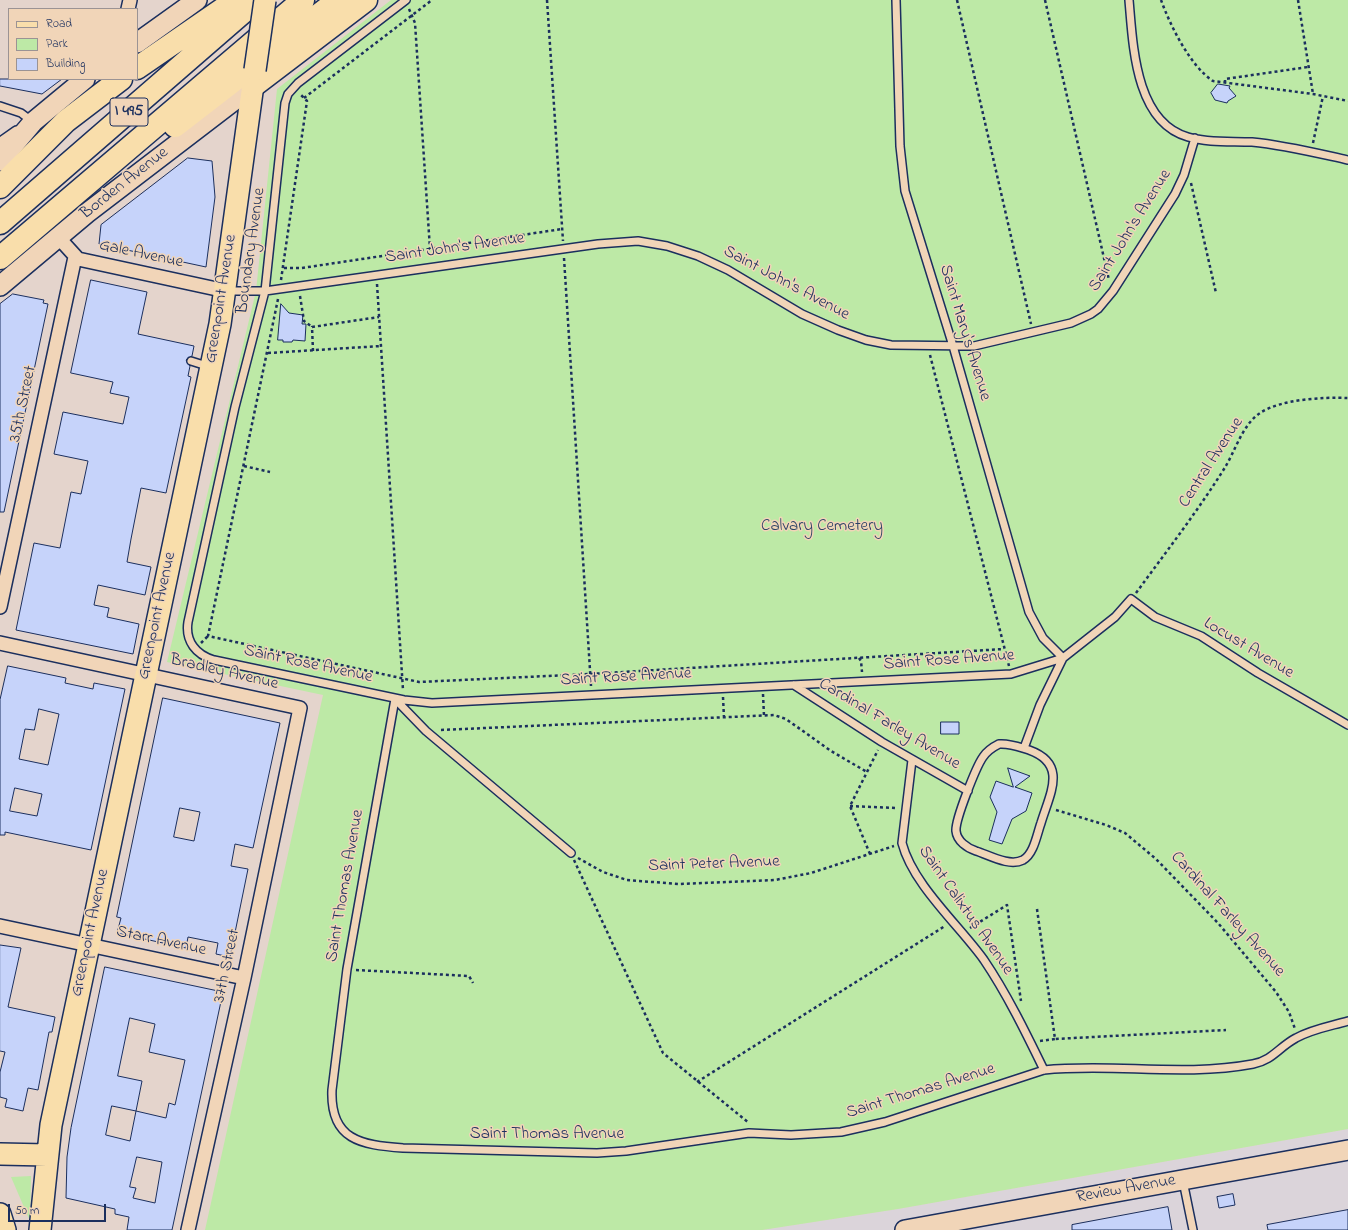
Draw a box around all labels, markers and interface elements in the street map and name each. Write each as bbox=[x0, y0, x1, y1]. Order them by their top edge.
legend bbox=[8, 8, 138, 80]
text: Road bbox=[46, 15, 72, 33]
text: Park bbox=[46, 35, 68, 53]
text: Building bbox=[46, 55, 85, 73]
road number: I 495 bbox=[110, 98, 148, 126]
street label: Borden Avenue bbox=[77, 143, 173, 225]
street label: Saint John's Avenue bbox=[1085, 166, 1177, 296]
street label: Boundary Avenue bbox=[233, 187, 271, 315]
street label: Saint John's Avenue bbox=[384, 229, 526, 269]
street label: Greenpoint Avenue bbox=[202, 233, 242, 365]
street label: Gale Avenue bbox=[97, 236, 185, 274]
street label: Saint John's Avenue bbox=[719, 242, 853, 326]
street label: Saint Mary's Avenue bbox=[934, 262, 994, 404]
street label: 35th Street bbox=[6, 364, 42, 444]
street label: Central Avenue bbox=[1175, 414, 1249, 512]
park label: Calvary Cemetery bbox=[761, 517, 883, 537]
street label: Greenpoint Avenue bbox=[135, 550, 181, 682]
street label: Locust Avenue bbox=[1199, 614, 1297, 684]
street label: Saint Rose Avenue bbox=[242, 641, 374, 689]
street label: Saint Rose Avenue bbox=[883, 646, 1015, 676]
street label: Bradley Avenue bbox=[168, 651, 280, 695]
street label: Saint Rose Avenue bbox=[560, 664, 692, 692]
street label: Cardinal Farley Avenue bbox=[815, 675, 963, 775]
street label: Saint Thomas Avenue bbox=[323, 808, 369, 964]
street label: Saint Calixtus Avenue bbox=[913, 843, 1017, 979]
street label: Cardinal Farley Avenue bbox=[1165, 848, 1289, 982]
street label: Saint Peter Avenue bbox=[648, 853, 780, 877]
street label: Greenpoint Avenue bbox=[68, 867, 114, 999]
street label: Starr Avenue bbox=[114, 923, 208, 961]
street label: 37th Street bbox=[210, 927, 246, 1005]
street label: Saint Thomas Avenue bbox=[844, 1060, 998, 1124]
street label: Saint Thomas Avenue bbox=[470, 1125, 624, 1145]
street label: Review Avenue bbox=[1075, 1171, 1177, 1209]
scale bar bbox=[10, 1196, 108, 1222]
text: 50 m bbox=[15, 1202, 39, 1220]

